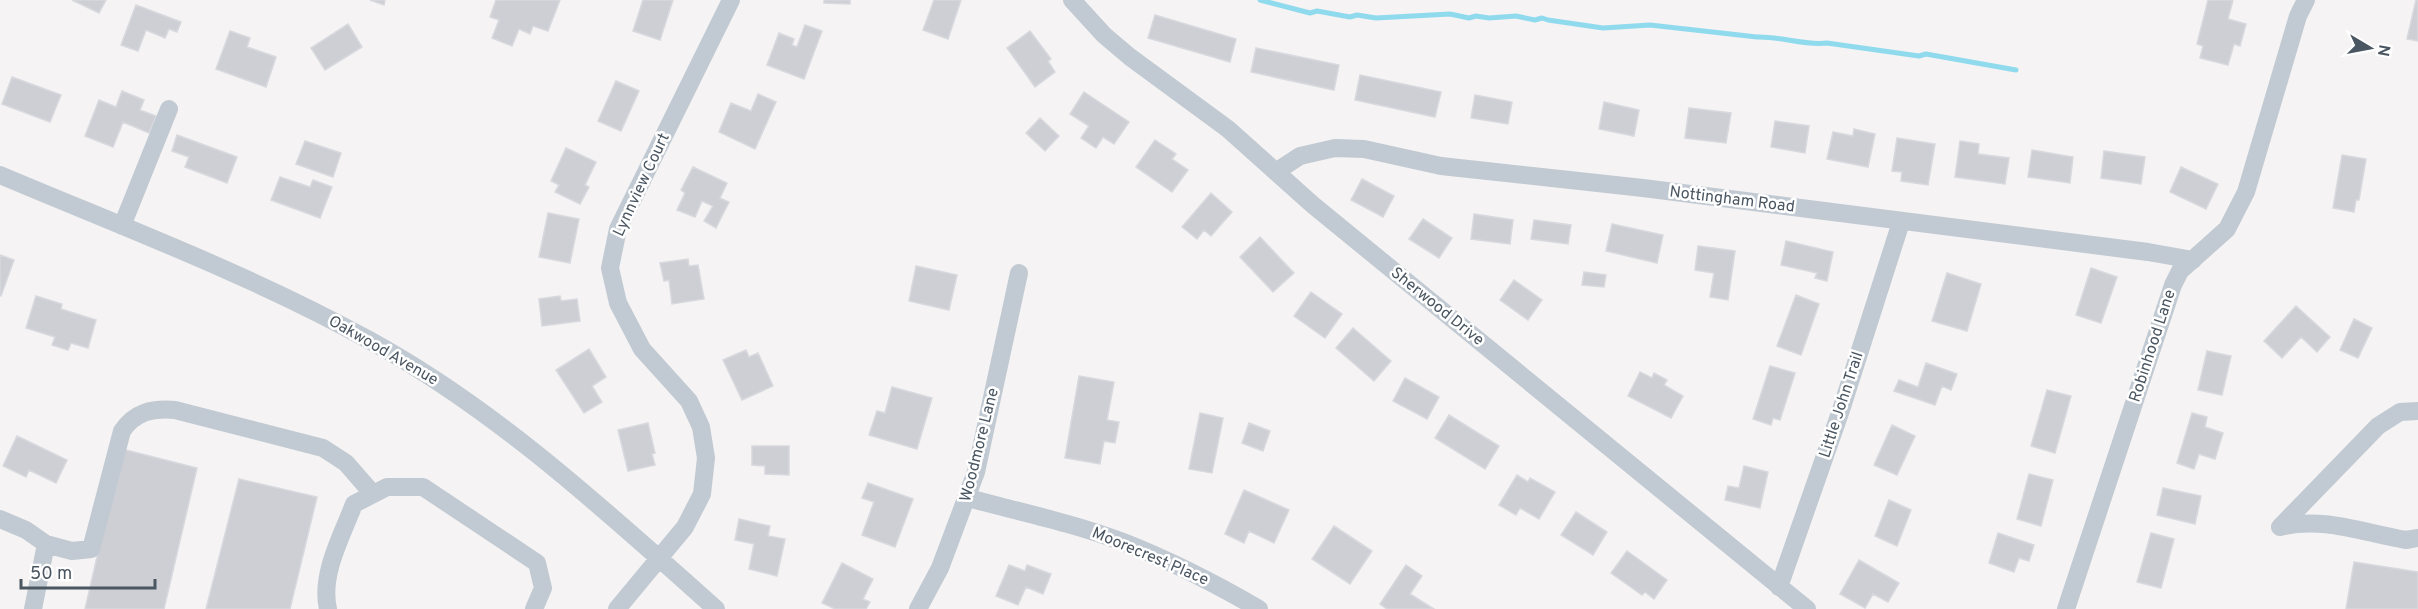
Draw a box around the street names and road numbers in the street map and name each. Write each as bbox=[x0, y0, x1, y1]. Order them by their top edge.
street label: Lynnview Court bbox=[609, 130, 675, 240]
street label: Nottingham Road bbox=[1668, 182, 1796, 218]
street label: Sherwood Drive bbox=[1386, 263, 1488, 351]
street label: Robinhood Lane bbox=[2125, 287, 2181, 405]
street label: Oakwood Avenue bbox=[325, 312, 441, 390]
street label: Little John Trail bbox=[1815, 349, 1869, 461]
street label: Woodmore Lane bbox=[956, 386, 1004, 504]
street label: Moorecrest Place bbox=[1089, 523, 1211, 591]

